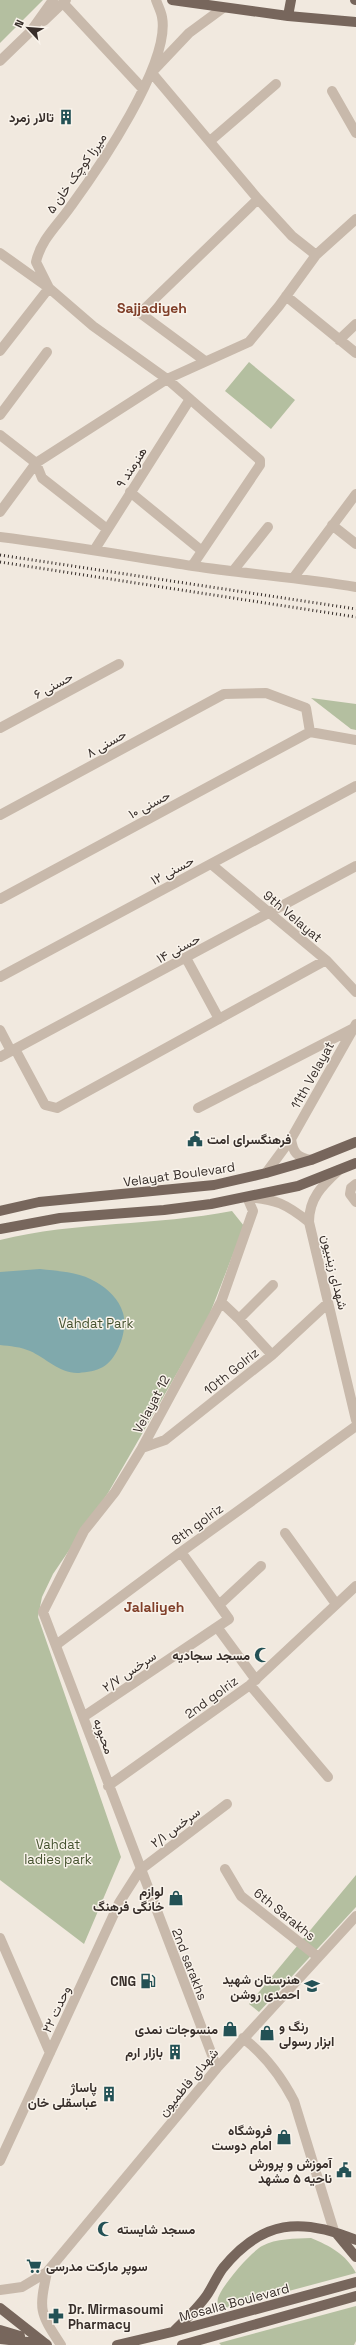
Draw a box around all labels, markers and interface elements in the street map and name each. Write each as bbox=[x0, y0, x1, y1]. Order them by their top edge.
north arrow bbox=[8, 8, 48, 48]
text: N bbox=[11, 17, 27, 30]
building icon: تالار زمرد bbox=[57, 108, 75, 126]
place label: تالار زمرد bbox=[9, 109, 55, 126]
street label: میرزا کوچک خان ۵ bbox=[42, 130, 111, 217]
district label: Sajjadiyeh bbox=[117, 299, 187, 317]
street label: هنرمند ۹ bbox=[112, 444, 151, 491]
street label: حسنی ۶ bbox=[31, 668, 76, 703]
street label: حسنی ۸ bbox=[83, 725, 130, 761]
street label: حسنی ۱۰ bbox=[125, 786, 173, 823]
street label: حسنی ۱۲ bbox=[148, 852, 197, 889]
street label: 9th Velayat bbox=[260, 887, 326, 946]
street label: حسنی ۱۴ bbox=[153, 930, 203, 967]
street label: 11th Velayat bbox=[287, 1038, 338, 1112]
public building icon: فرهنگسرای امت bbox=[186, 1130, 204, 1148]
place label: فرهنگسرای امت bbox=[207, 1131, 291, 1148]
street label: Velayat Boulevard bbox=[122, 1158, 236, 1191]
street label: شهدای زینبیون bbox=[318, 1233, 351, 1311]
park label: Vahdat Park bbox=[59, 1315, 133, 1332]
street label: 10th Golriz bbox=[200, 1344, 262, 1399]
street label: Velayat 12 bbox=[129, 1372, 174, 1436]
street label: 8th golriz bbox=[168, 1500, 227, 1549]
district label: Jalaliyeh bbox=[124, 1598, 184, 1616]
mosque icon: مسجد سجادیه bbox=[253, 1646, 271, 1664]
street label: سرخس ۲/۷ bbox=[99, 1647, 160, 1696]
place label: مسجد سجادیه bbox=[172, 1647, 250, 1664]
street label: 2nd golriz bbox=[181, 1672, 242, 1722]
street label: محبوبه bbox=[89, 1716, 118, 1756]
street label: سرخس ۲/۱ bbox=[147, 1803, 203, 1852]
park label: Vahdat ladies park bbox=[24, 1836, 92, 1868]
place label: لوازم خانگی فرهنگ bbox=[93, 1883, 164, 1915]
street label: 6th Sarakhs bbox=[250, 1884, 319, 1945]
shop icon: لوازم خانگی فرهنگ bbox=[167, 1889, 185, 1907]
street label: 2nd sarakhs bbox=[168, 1926, 211, 2003]
place label: هنرستان شهید احمدی روشن bbox=[222, 1971, 300, 2003]
fuel station icon: CNG bbox=[139, 1972, 157, 1990]
place label: CNG bbox=[110, 1973, 136, 1990]
school or university icon: هنرستان شهید احمدی روشن bbox=[303, 1977, 321, 1995]
street label: وحدت ۲۲ bbox=[38, 1983, 75, 2035]
place label: رنگ و ابزار رسولی bbox=[279, 2018, 334, 2050]
shop icon: منسوجات نمدی bbox=[221, 2020, 239, 2038]
place label: منسوجات نمدی bbox=[135, 2021, 218, 2038]
shop icon: رنگ و ابزار رسولی bbox=[258, 2024, 276, 2042]
building icon: بازار ارم bbox=[166, 2043, 184, 2061]
place label: بازار ارم bbox=[125, 2044, 163, 2061]
street label: شهدای فاطمیون bbox=[155, 2045, 222, 2120]
place label: پاساژ عباسقلی خان bbox=[28, 2079, 97, 2111]
building icon: پاساژ عباسقلی خان bbox=[100, 2085, 118, 2103]
place label: فروشگاه امام دوست bbox=[212, 2122, 272, 2154]
shop icon: فروشگاه امام دوست bbox=[275, 2128, 293, 2146]
place label: آموزش و پرورش ناحیه ۵ مشهد bbox=[249, 2155, 334, 2187]
public building icon: آموزش و پرورش ناحیه ۵ مشهد bbox=[335, 2161, 353, 2179]
mosque icon: مسجد شایسته bbox=[96, 2220, 114, 2238]
place label: مسجد شایسته bbox=[117, 2221, 195, 2238]
supermarket icon: سوپر مارکت مدرسی bbox=[25, 2257, 43, 2275]
place label: سوپر مارکت مدرسی bbox=[46, 2258, 148, 2276]
street label: Mosalla Boulevard bbox=[177, 2280, 291, 2325]
place label: Dr. Mirmasoumi Pharmacy bbox=[68, 2301, 164, 2333]
pharmacy icon: Dr. Mirmasoumi Pharmacy bbox=[47, 2307, 65, 2325]

